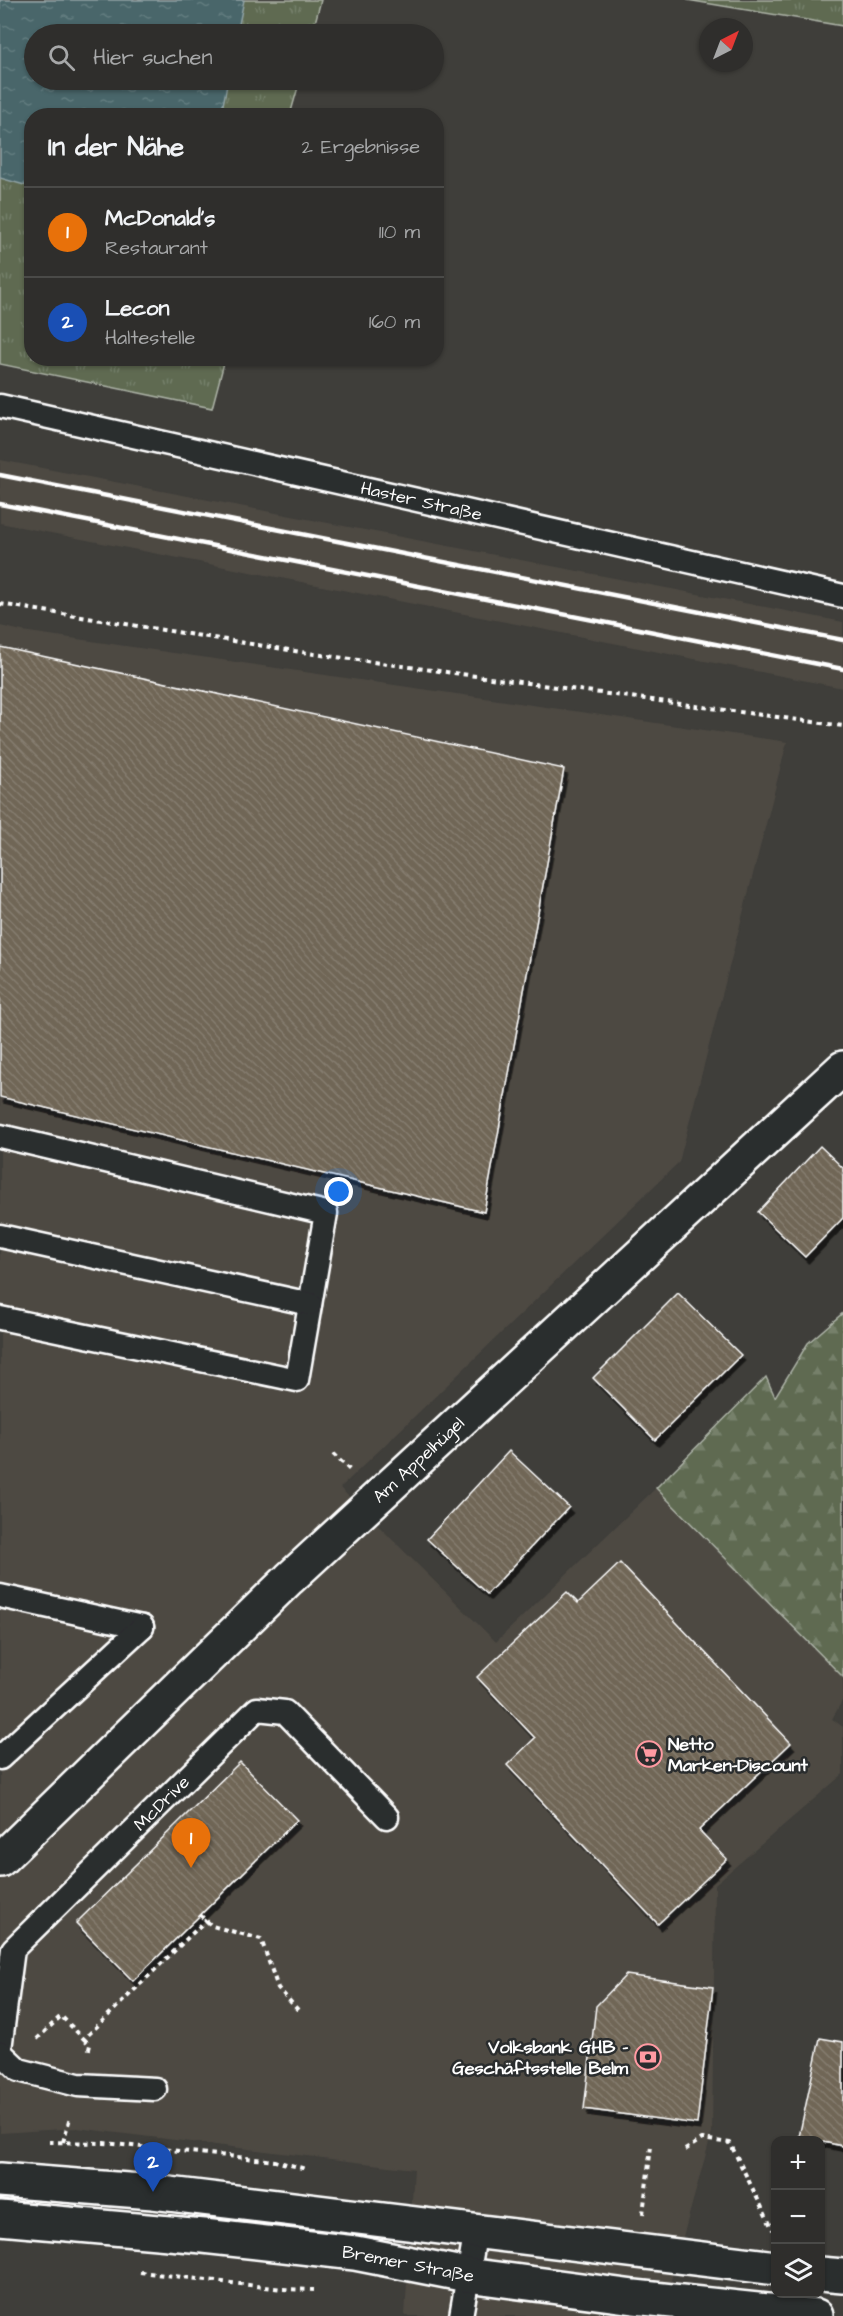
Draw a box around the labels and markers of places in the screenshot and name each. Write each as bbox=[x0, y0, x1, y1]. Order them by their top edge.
place label: Netto Marken-Discount bbox=[668, 1732, 808, 1778]
supermarket icon: Netto Marken-Discount bbox=[634, 1739, 664, 1769]
pin: 1 bbox=[172, 1818, 210, 1868]
place label: Volksbank GHB - Geschäftsstelle Belm bbox=[452, 2035, 629, 2081]
bank icon: Volksbank GHB - Geschäftsstelle Belm bbox=[633, 2042, 663, 2072]
pin: 2 bbox=[134, 2142, 172, 2192]

